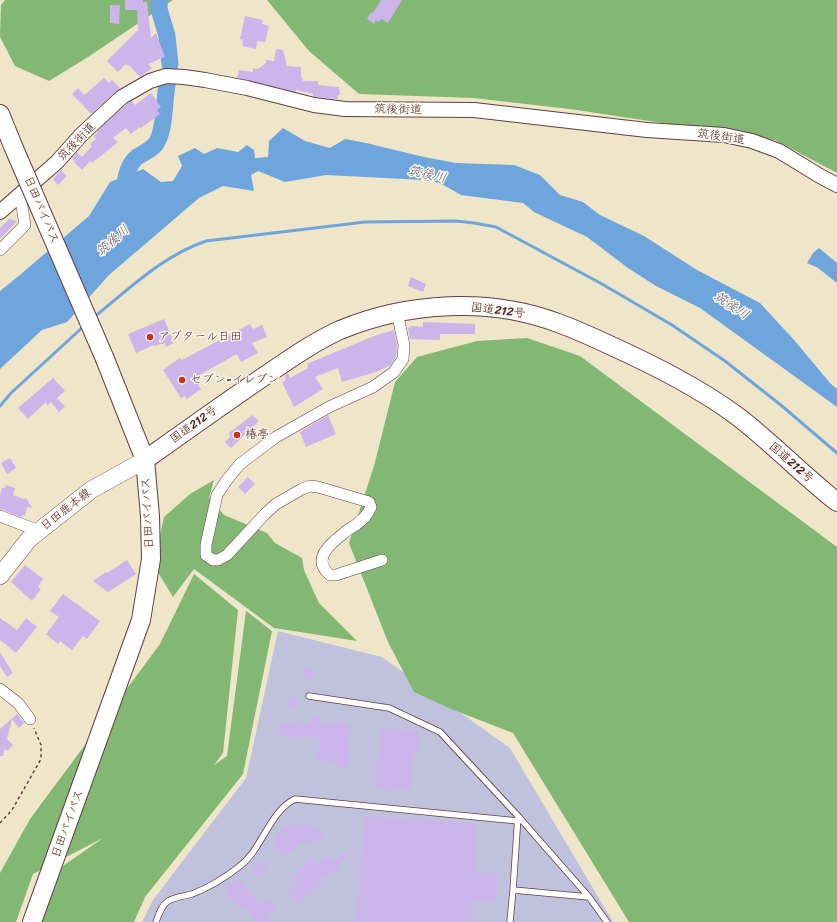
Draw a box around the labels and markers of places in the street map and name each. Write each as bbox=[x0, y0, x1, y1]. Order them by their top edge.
place label: アブタール日田 bbox=[158, 330, 242, 344]
marker: アブタール日田 bbox=[145, 332, 155, 342]
place label: セブン-イレブン bbox=[190, 373, 280, 387]
marker: セブン-イレブン bbox=[177, 375, 187, 385]
place label: 椿亭 bbox=[245, 428, 269, 442]
marker: 椿亭 bbox=[232, 430, 242, 440]

